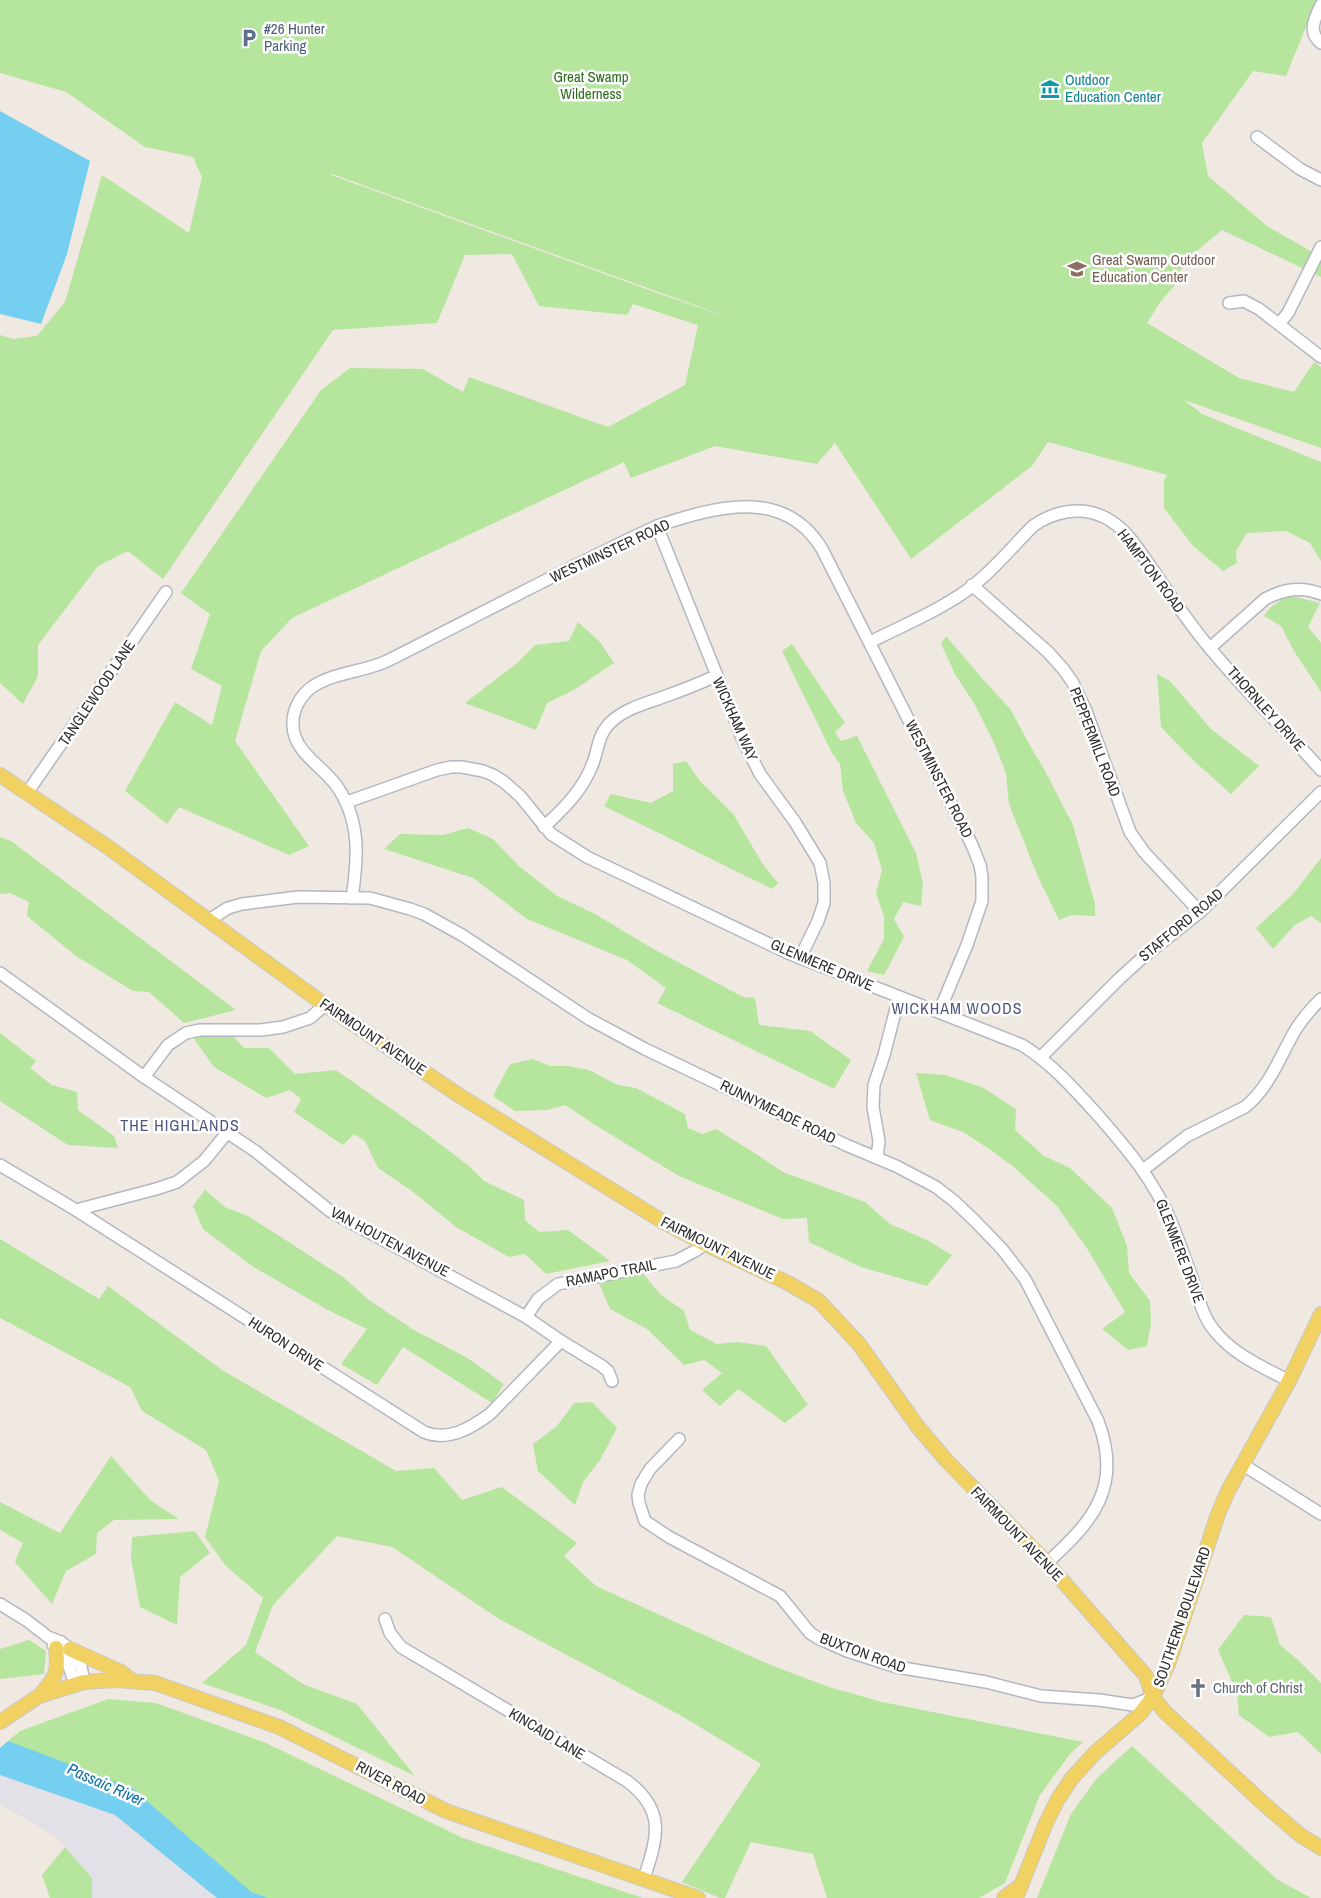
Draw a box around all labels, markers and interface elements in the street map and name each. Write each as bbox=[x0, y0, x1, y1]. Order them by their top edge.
place label: #26 Hunter Parking bbox=[264, 18, 325, 56]
parking icon: #26 Hunter Parking bbox=[238, 27, 260, 49]
park label: Great Swamp Wilderness bbox=[553, 66, 629, 104]
place label: Outdoor Education Center bbox=[1065, 69, 1161, 107]
museum icon: Outdoor Education Center bbox=[1039, 78, 1061, 100]
place label: Great Swamp Outdoor Education Center bbox=[1092, 249, 1215, 287]
school or university icon: Great Swamp Outdoor Education Center bbox=[1066, 258, 1088, 280]
street label: WESTMINSTER ROAD bbox=[547, 514, 673, 588]
street label: HAMPTON ROAD bbox=[1113, 524, 1190, 617]
street label: TANGLEWOOD LANE bbox=[53, 636, 140, 750]
street label: THORNLEY DRIVE bbox=[1223, 662, 1310, 756]
street label: WICKHAM WAY bbox=[708, 674, 764, 765]
street label: PEPPERMILL ROAD bbox=[1065, 684, 1126, 800]
street label: WESTMINSTER ROAD bbox=[901, 716, 978, 841]
street label: STAFFORD ROAD bbox=[1134, 883, 1227, 966]
street label: GLENMERE DRIVE bbox=[767, 933, 877, 996]
street label: FAIRMOUNT AVENUE bbox=[316, 993, 431, 1080]
district label: WICKHAM WOODS bbox=[891, 997, 1023, 1019]
street label: RUNNYMEADE ROAD bbox=[717, 1074, 840, 1149]
district label: THE HIGHLANDS bbox=[120, 1114, 240, 1136]
street label: GLENMERE DRIVE bbox=[1151, 1196, 1210, 1306]
street label: VAN HOUTEN AVENUE bbox=[327, 1201, 454, 1282]
street label: FAIRMOUNT AVENUE bbox=[658, 1211, 779, 1284]
street label: RAMAPO TRAIL bbox=[564, 1253, 658, 1292]
street label: HURON DRIVE bbox=[244, 1311, 328, 1376]
street label: FAIRMOUNT AVENUE bbox=[967, 1482, 1068, 1586]
street label: SOUTHERN BOULEVARD bbox=[1148, 1544, 1215, 1690]
street label: BUXTON ROAD bbox=[817, 1627, 909, 1678]
church icon: Church of Christ bbox=[1187, 1677, 1209, 1699]
place label: Church of Christ bbox=[1213, 1677, 1303, 1698]
street label: KINCAID LANE bbox=[505, 1703, 589, 1765]
street label: RIVER ROAD bbox=[353, 1755, 430, 1810]
water label: Passaic River bbox=[64, 1757, 148, 1811]

